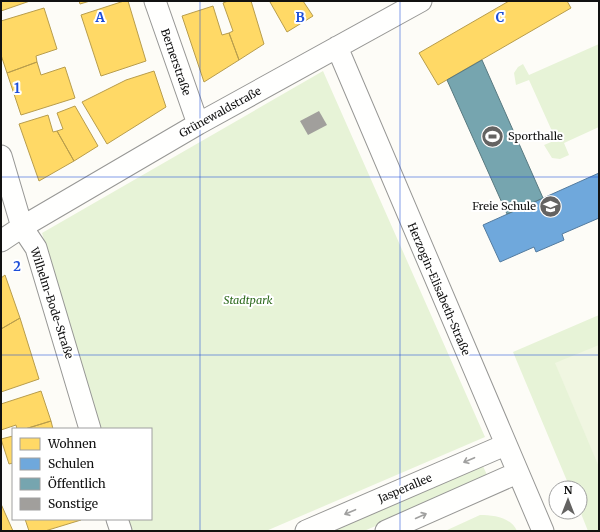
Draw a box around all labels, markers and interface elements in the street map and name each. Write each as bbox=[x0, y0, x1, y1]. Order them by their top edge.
text: A bbox=[94, 9, 105, 26]
text: B bbox=[295, 9, 305, 26]
text: C bbox=[496, 9, 505, 26]
street label: Bernerstraße bbox=[158, 27, 194, 97]
text: 1 bbox=[14, 80, 20, 97]
street label: Grünewaldstraße bbox=[177, 84, 264, 140]
sports icon: Sporthalle bbox=[480, 123, 506, 149]
place label: Sporthalle bbox=[508, 129, 563, 143]
school or university icon: Freie Schule bbox=[538, 193, 564, 219]
place label: Freie Schule bbox=[472, 199, 536, 213]
street label: Herzogin-Elisabeth-Straße bbox=[405, 220, 473, 358]
street label: Wilhelm-Bode-Straße bbox=[27, 245, 77, 361]
text: 2 bbox=[13, 258, 21, 275]
park label: Stadtpark bbox=[224, 293, 272, 307]
legend bbox=[12, 428, 152, 520]
text: Wohnen bbox=[47, 436, 96, 451]
text: Schulen bbox=[48, 456, 94, 471]
one-way arrow bbox=[463, 457, 475, 465]
street label: Jasperallee bbox=[375, 470, 434, 506]
text: Öffentlich bbox=[48, 476, 106, 491]
north arrow bbox=[548, 480, 588, 520]
text: N bbox=[564, 483, 573, 497]
text: Sonstige bbox=[48, 496, 98, 511]
one-way arrow bbox=[344, 509, 356, 516]
one-way arrow bbox=[414, 511, 426, 519]

